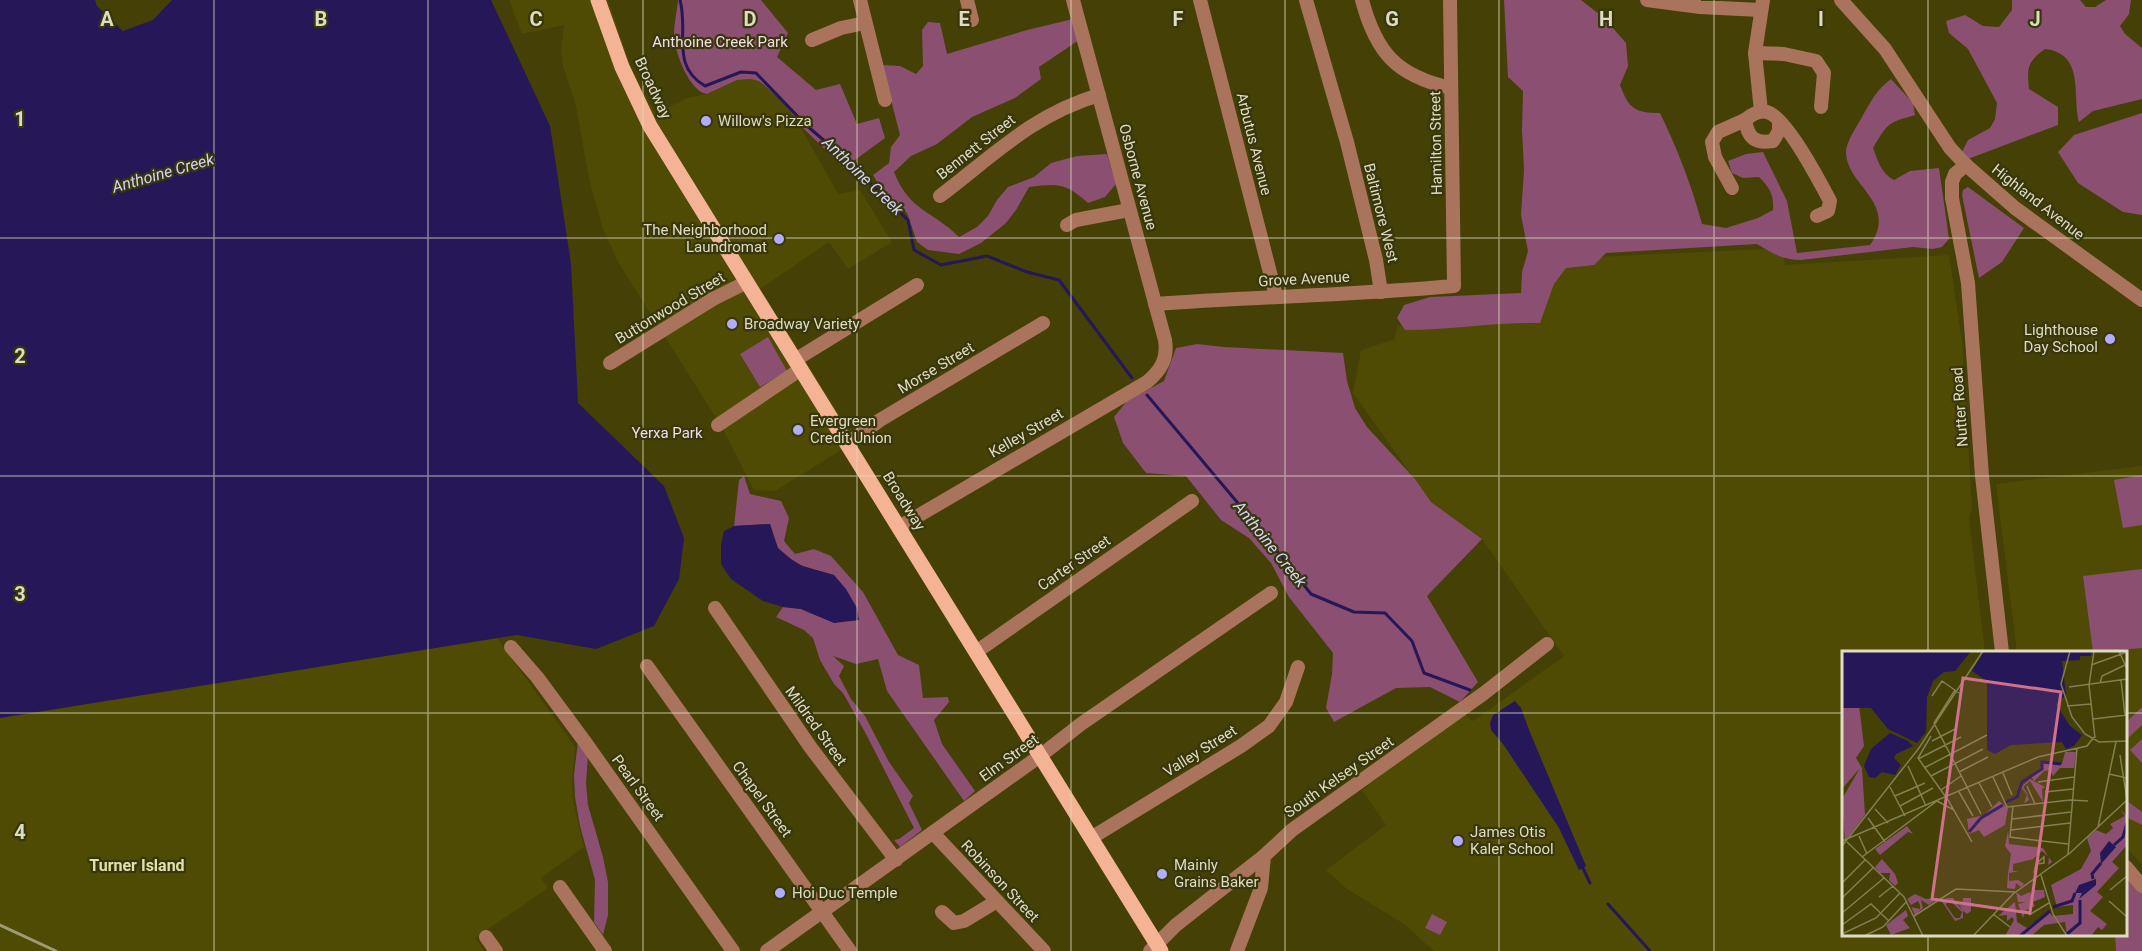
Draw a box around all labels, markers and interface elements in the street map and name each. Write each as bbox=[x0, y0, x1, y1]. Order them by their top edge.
text: A bbox=[100, 7, 114, 31]
text: B bbox=[315, 7, 327, 31]
text: C bbox=[529, 7, 543, 31]
text: D bbox=[744, 7, 757, 31]
text: E bbox=[958, 7, 970, 31]
text: F bbox=[1173, 7, 1184, 31]
text: G bbox=[1385, 7, 1399, 31]
text: H bbox=[1599, 7, 1613, 31]
text: I bbox=[1818, 7, 1824, 31]
text: J bbox=[2029, 7, 2041, 31]
park label: Anthoine Creek Park bbox=[652, 33, 788, 51]
street label: Broadway bbox=[631, 54, 675, 122]
street label: Arbutus Avenue bbox=[1233, 91, 1275, 197]
street label: Hamilton Street bbox=[1426, 91, 1446, 195]
text: 1 bbox=[14, 107, 26, 131]
street label: Bennett Street bbox=[933, 111, 1019, 183]
place label: Willow's Pizza bbox=[718, 112, 812, 130]
marker: Willow's Pizza bbox=[699, 114, 713, 128]
street label: Osborne Avenue bbox=[1115, 122, 1161, 232]
water label: Anthoine Creek bbox=[818, 132, 908, 220]
water label: Anthoine Creek bbox=[109, 149, 217, 197]
street label: Highland Avenue bbox=[1988, 160, 2088, 244]
street label: Baltimore West bbox=[1360, 161, 1402, 265]
place label: The Neighborhood Laundromat bbox=[643, 221, 767, 256]
marker: The Neighborhood Laundromat bbox=[772, 232, 786, 246]
street label: Buttonwood Street bbox=[612, 268, 728, 348]
street label: Grove Avenue bbox=[1258, 268, 1350, 290]
place label: Broadway Variety bbox=[744, 315, 860, 333]
marker: Broadway Variety bbox=[725, 317, 739, 331]
place label: Lighthouse Day School bbox=[2024, 321, 2098, 356]
marker: Lighthouse Day School bbox=[2103, 332, 2117, 346]
street label: Morse Street bbox=[895, 338, 977, 398]
text: 2 bbox=[14, 344, 26, 368]
street label: Nutter Road bbox=[1948, 366, 1972, 448]
street label: Kelley Street bbox=[986, 404, 1066, 461]
place label: Evergreen Credit Union bbox=[810, 412, 892, 447]
marker: Evergreen Credit Union bbox=[791, 423, 805, 437]
park label: Yerxa Park bbox=[631, 424, 703, 442]
street label: Broadway bbox=[879, 468, 929, 534]
water label: Anthoine Creek bbox=[1229, 496, 1311, 592]
street label: Carter Street bbox=[1034, 531, 1114, 595]
text: 3 bbox=[14, 582, 26, 606]
inset map bbox=[1842, 651, 2127, 936]
street label: Mildred Street bbox=[781, 683, 851, 769]
street label: Valley Street bbox=[1160, 721, 1240, 781]
street label: Elm Street bbox=[976, 730, 1042, 785]
street label: South Kelsey Street bbox=[1281, 732, 1397, 821]
street label: Pearl Street bbox=[608, 751, 668, 825]
street label: Chapel Street bbox=[728, 758, 796, 841]
text: 4 bbox=[14, 820, 26, 844]
place label: James Otis Kaler School bbox=[1470, 823, 1554, 858]
marker: James Otis Kaler School bbox=[1451, 834, 1465, 848]
street label: Robinson Street bbox=[957, 836, 1043, 926]
district label: Turner Island bbox=[89, 856, 185, 875]
place label: Mainly Grains Baker bbox=[1174, 856, 1259, 891]
marker: Mainly Grains Baker bbox=[1155, 867, 1169, 881]
place label: Hoi Duc Temple bbox=[792, 884, 897, 902]
marker: Hoi Duc Temple bbox=[773, 886, 787, 900]

